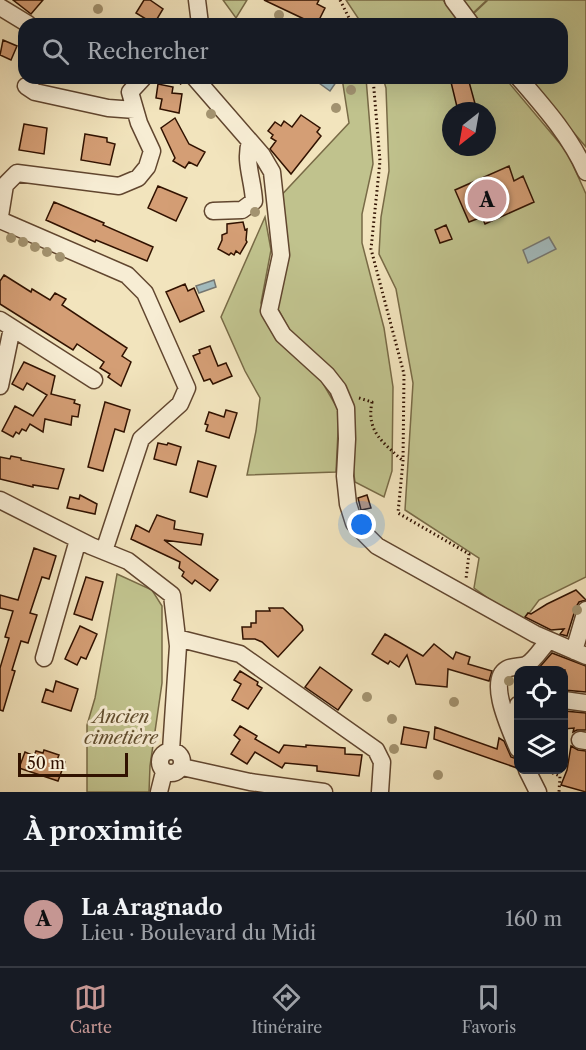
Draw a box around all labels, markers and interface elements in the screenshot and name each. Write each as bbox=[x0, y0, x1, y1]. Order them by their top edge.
search box bbox=[18, 18, 568, 84]
icon: search bbox=[39, 35, 72, 68]
text: Rechercher bbox=[87, 38, 209, 65]
north arrow bbox=[442, 102, 496, 156]
pin: A bbox=[468, 176, 506, 222]
your location bbox=[347, 510, 376, 539]
map controls bbox=[514, 666, 568, 774]
button: locate bbox=[514, 666, 568, 720]
park label: Ancien cimetière bbox=[84, 706, 159, 749]
button: layers bbox=[514, 720, 568, 774]
scale bar bbox=[18, 750, 128, 778]
text: 50 m bbox=[27, 753, 65, 773]
text: À proximité bbox=[24, 815, 183, 847]
text: La Aragnado bbox=[81, 894, 223, 921]
text: A bbox=[36, 907, 51, 931]
text: 160 m bbox=[505, 907, 562, 931]
text: Lieu · Boulevard du Midi bbox=[81, 921, 316, 945]
tab: Carte bbox=[70, 981, 112, 1037]
tab: Itinéraire bbox=[251, 981, 322, 1037]
tab: Favoris bbox=[462, 981, 516, 1037]

